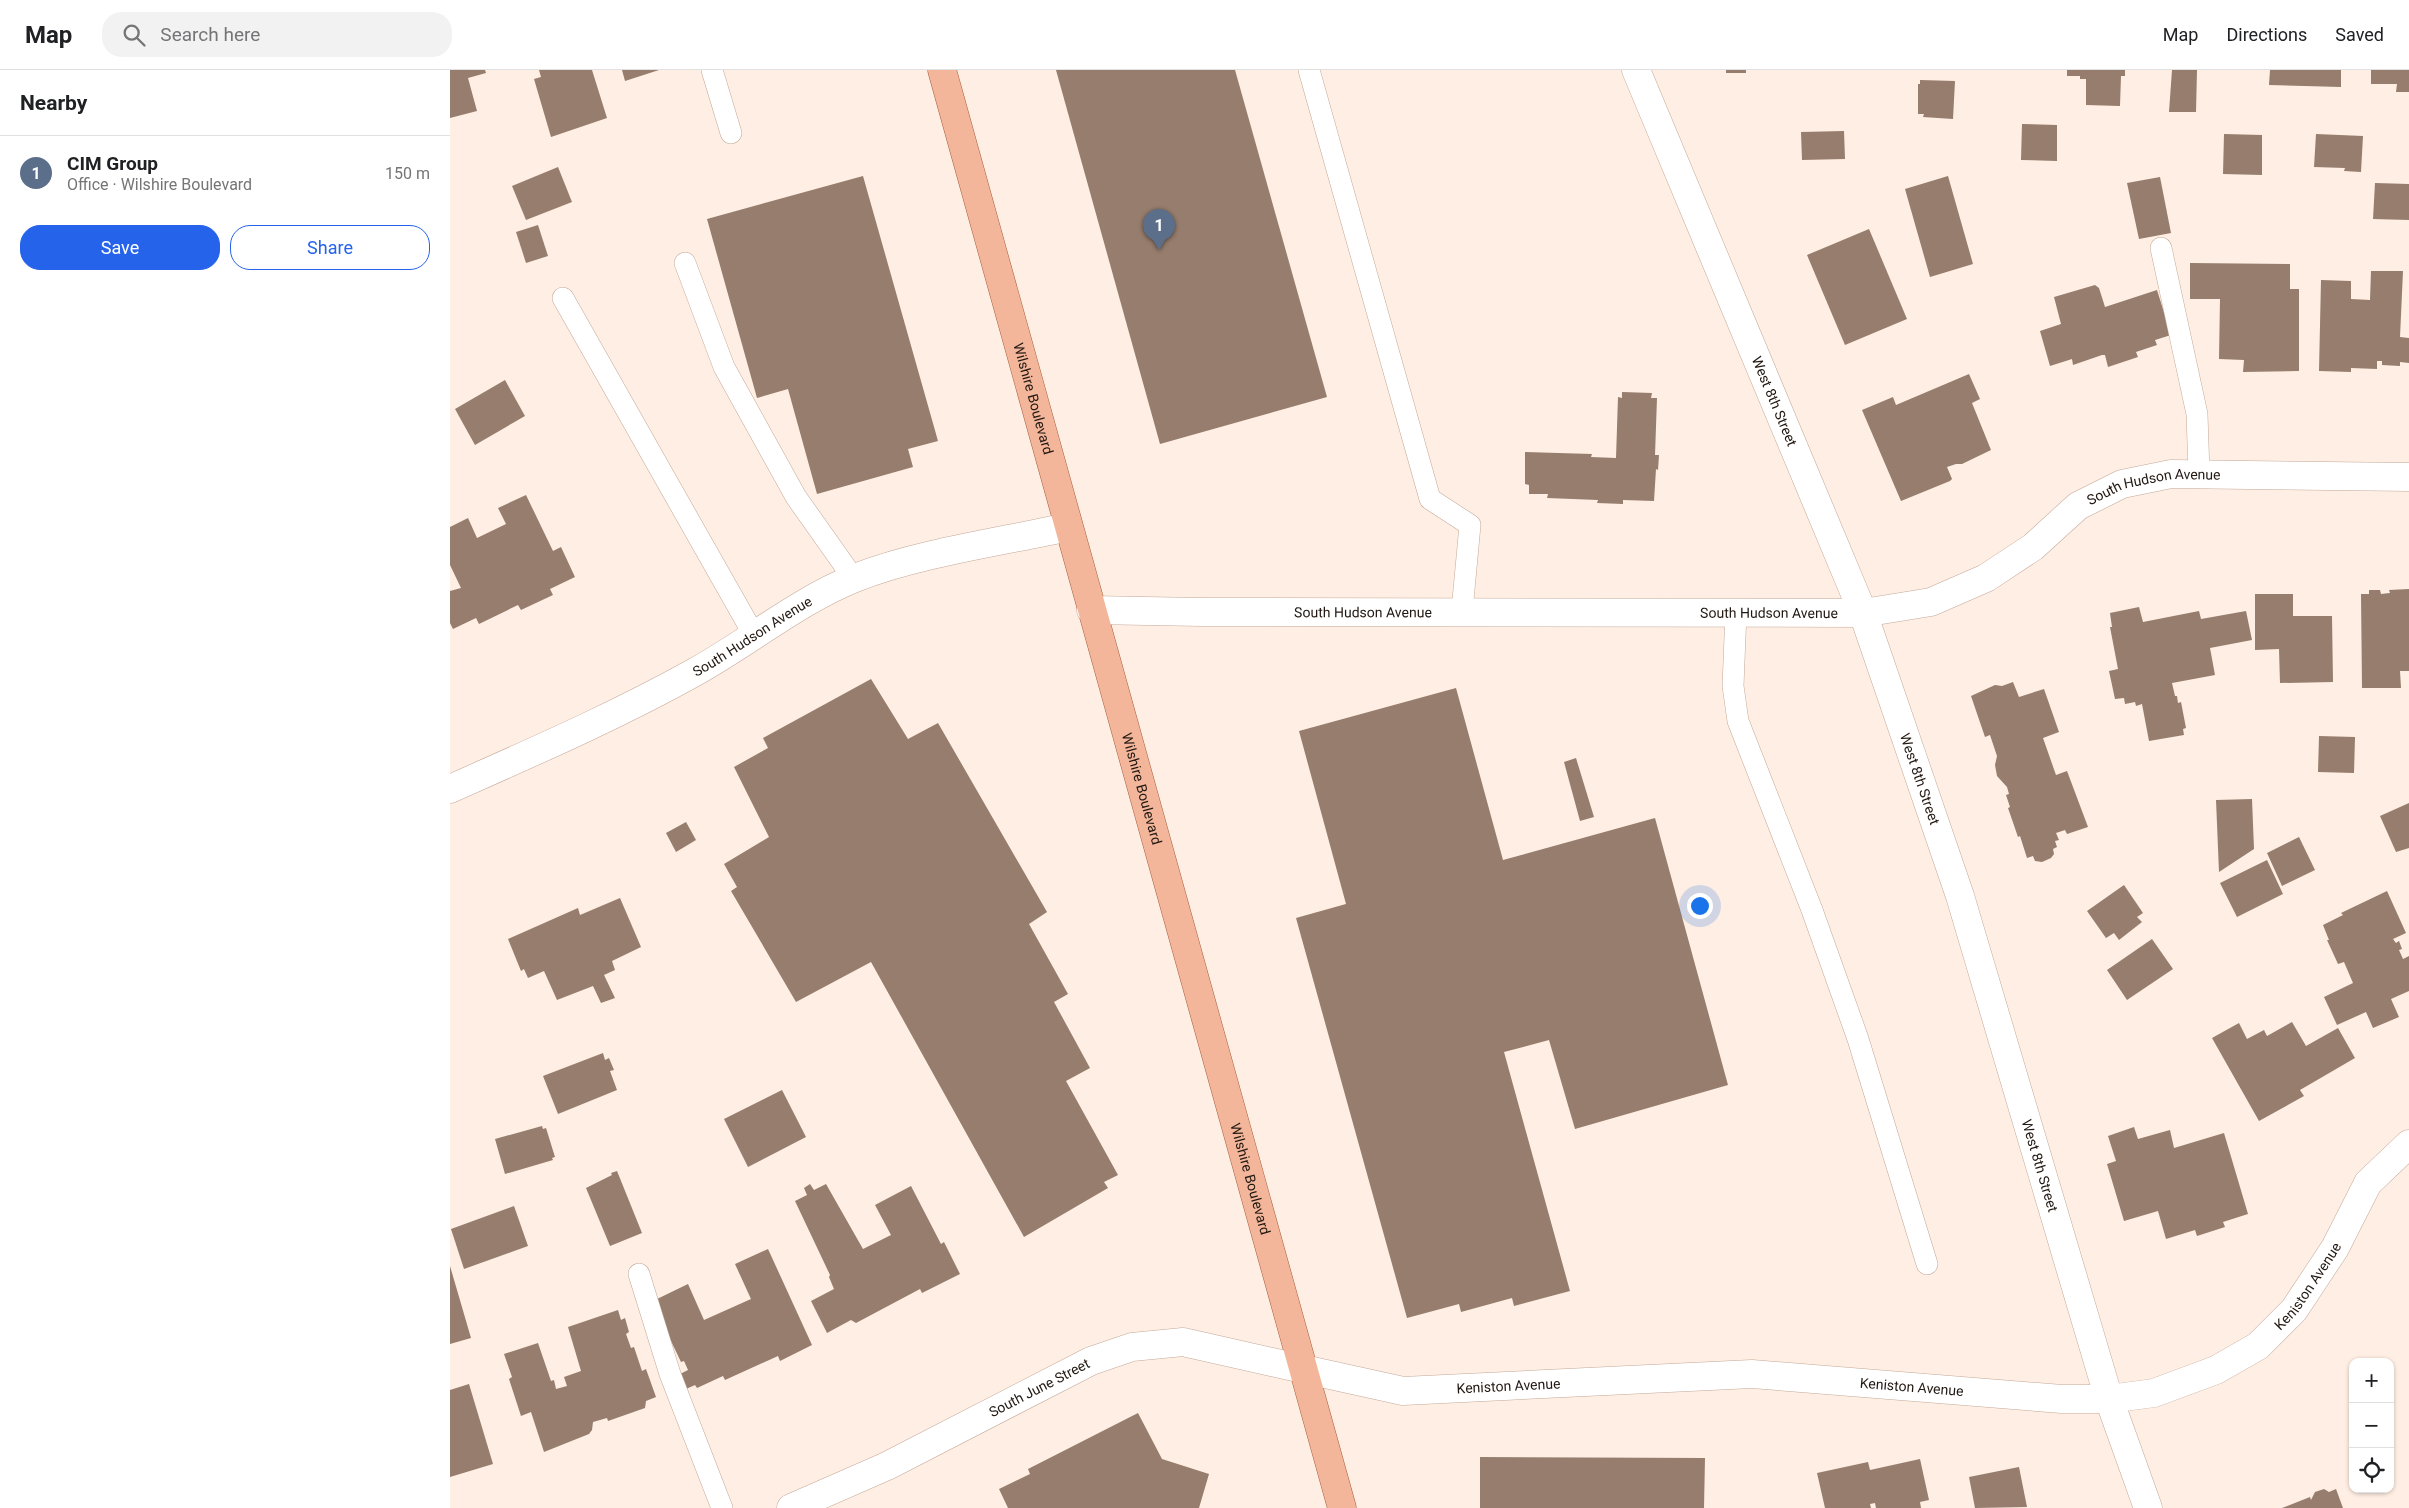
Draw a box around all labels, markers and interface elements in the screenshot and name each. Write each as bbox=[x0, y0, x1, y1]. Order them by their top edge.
search box bbox=[102, 12, 452, 57]
text: Map bbox=[25, 21, 72, 49]
icon: search bbox=[120, 21, 148, 49]
text: Search here bbox=[160, 23, 260, 46]
text: Map bbox=[2163, 24, 2198, 45]
text: Directions bbox=[2226, 24, 2307, 45]
text: Saved bbox=[2335, 24, 2384, 45]
text: Nearby bbox=[20, 91, 87, 115]
text: CIM Group bbox=[67, 152, 158, 175]
text: 1 bbox=[31, 164, 41, 183]
text: 150 m bbox=[385, 164, 430, 183]
text: Office · Wilshire Boulevard bbox=[67, 175, 252, 194]
pin: 1 bbox=[1143, 209, 1175, 250]
button: Save bbox=[20, 225, 220, 270]
button: Share bbox=[230, 225, 430, 270]
street label: Wilshire Boulevard bbox=[1010, 341, 1057, 456]
street label: West 8th Street bbox=[1749, 354, 1800, 449]
street label: South Hudson Avenue bbox=[2084, 466, 2221, 508]
street label: South Hudson Avenue bbox=[690, 593, 815, 680]
street label: South Hudson Avenue bbox=[1294, 604, 1432, 620]
street label: South Hudson Avenue bbox=[1700, 605, 1838, 621]
street label: Wilshire Boulevard bbox=[1119, 731, 1165, 846]
street label: West 8th Street bbox=[1897, 731, 1943, 827]
your location bbox=[1687, 893, 1713, 919]
street label: West 8th Street bbox=[2019, 1118, 2061, 1214]
street label: Wilshire Boulevard bbox=[1227, 1121, 1274, 1237]
street label: Keniston Avenue bbox=[2271, 1240, 2344, 1333]
street label: South June Street bbox=[986, 1355, 1093, 1420]
map controls bbox=[2349, 1358, 2394, 1493]
button: + bbox=[2349, 1358, 2394, 1403]
street label: Keniston Avenue bbox=[1456, 1375, 1561, 1396]
street label: Keniston Avenue bbox=[1859, 1375, 1964, 1399]
button: − bbox=[2349, 1403, 2394, 1448]
button: locate bbox=[2349, 1448, 2394, 1493]

